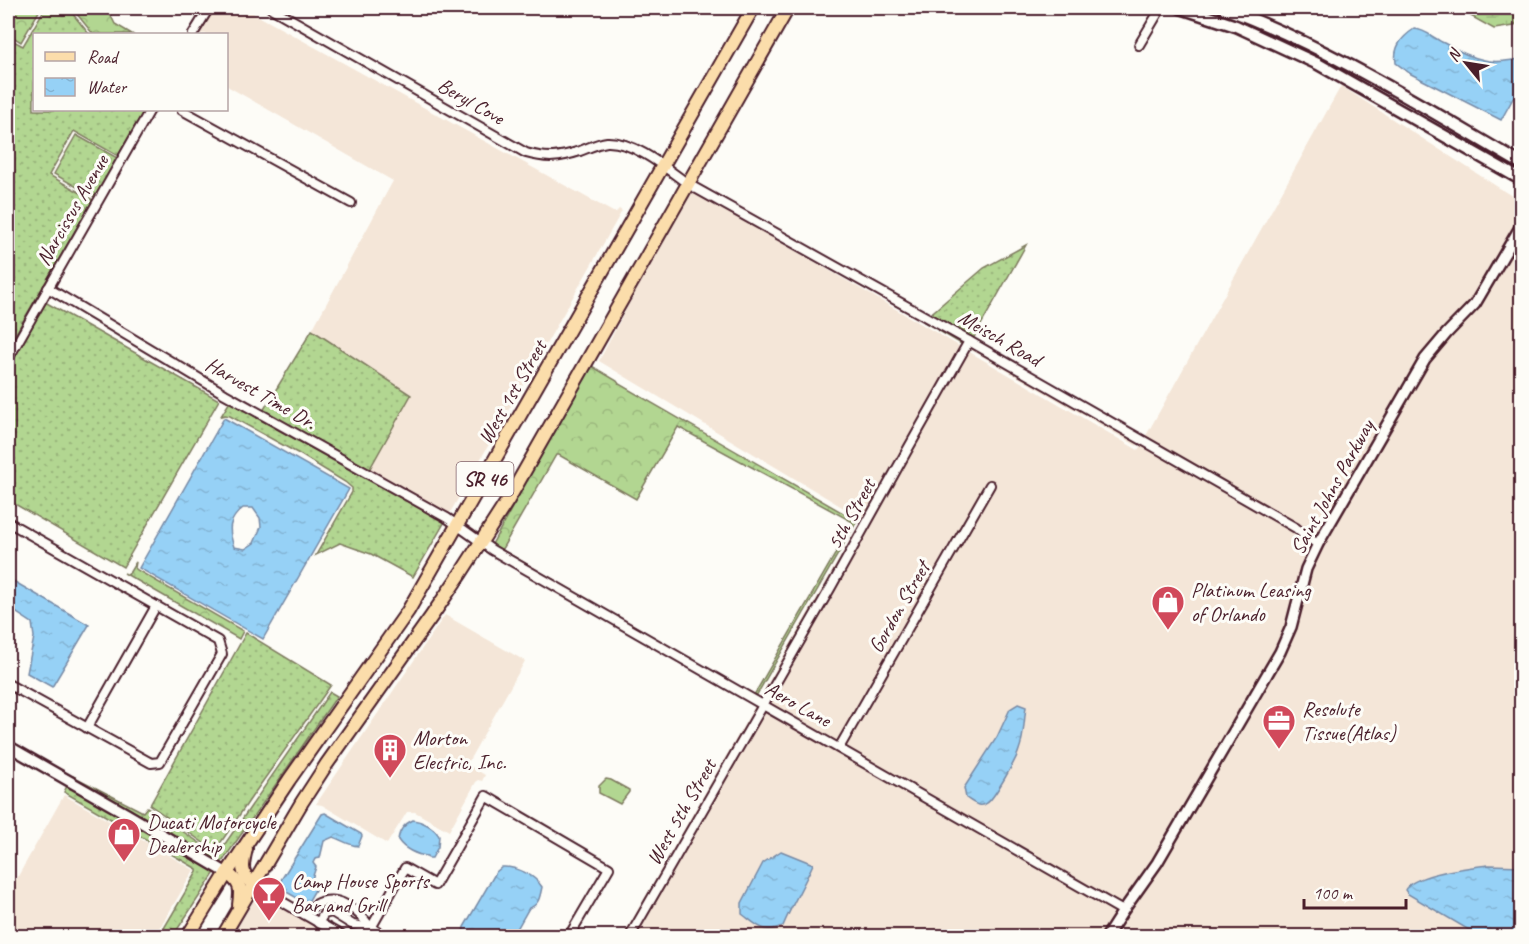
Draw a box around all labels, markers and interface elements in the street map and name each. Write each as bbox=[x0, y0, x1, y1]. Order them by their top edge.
legend bbox=[33, 33, 228, 111]
north arrow bbox=[1436, 33, 1496, 93]
text: N bbox=[1443, 44, 1467, 65]
text: Road bbox=[87, 46, 120, 68]
street label: Beryl Cove bbox=[433, 72, 510, 131]
text: Water bbox=[87, 76, 128, 98]
street label: Narcissus Avenue bbox=[30, 149, 115, 270]
street label: Meisch Road bbox=[954, 304, 1049, 374]
street label: West 1st Street bbox=[472, 334, 553, 448]
street label: Harvest Time Dr. bbox=[201, 351, 322, 436]
street label: Saint Johns Parkway bbox=[1284, 414, 1381, 559]
road number: SR 46 bbox=[456, 462, 514, 496]
street label: 5th Street bbox=[821, 473, 882, 554]
street label: Gordon Street bbox=[862, 554, 937, 657]
place label: Platinum Leasing of Orlando bbox=[1191, 577, 1312, 627]
shop icon: Platinum Leasing of Orlando bbox=[1150, 584, 1186, 631]
street label: Aero Lane bbox=[761, 675, 837, 734]
place label: Resolute Tissue(Atlas) bbox=[1302, 696, 1397, 746]
office icon: Resolute Tissue(Atlas) bbox=[1261, 703, 1297, 750]
place label: Morton Electric, Inc. bbox=[413, 725, 507, 775]
building icon: Morton Electric, Inc. bbox=[372, 732, 408, 779]
street label: West 5th Street bbox=[640, 753, 723, 869]
place label: Ducati Motorcycle Dealership bbox=[147, 809, 277, 859]
shop icon: Ducati Motorcycle Dealership bbox=[106, 816, 142, 863]
place label: Camp House Sports Bar and Grill bbox=[292, 868, 430, 918]
scale bar bbox=[1304, 872, 1406, 910]
bar icon: Camp House Sports Bar and Grill bbox=[251, 875, 287, 922]
text: 100 m bbox=[1313, 882, 1354, 904]

